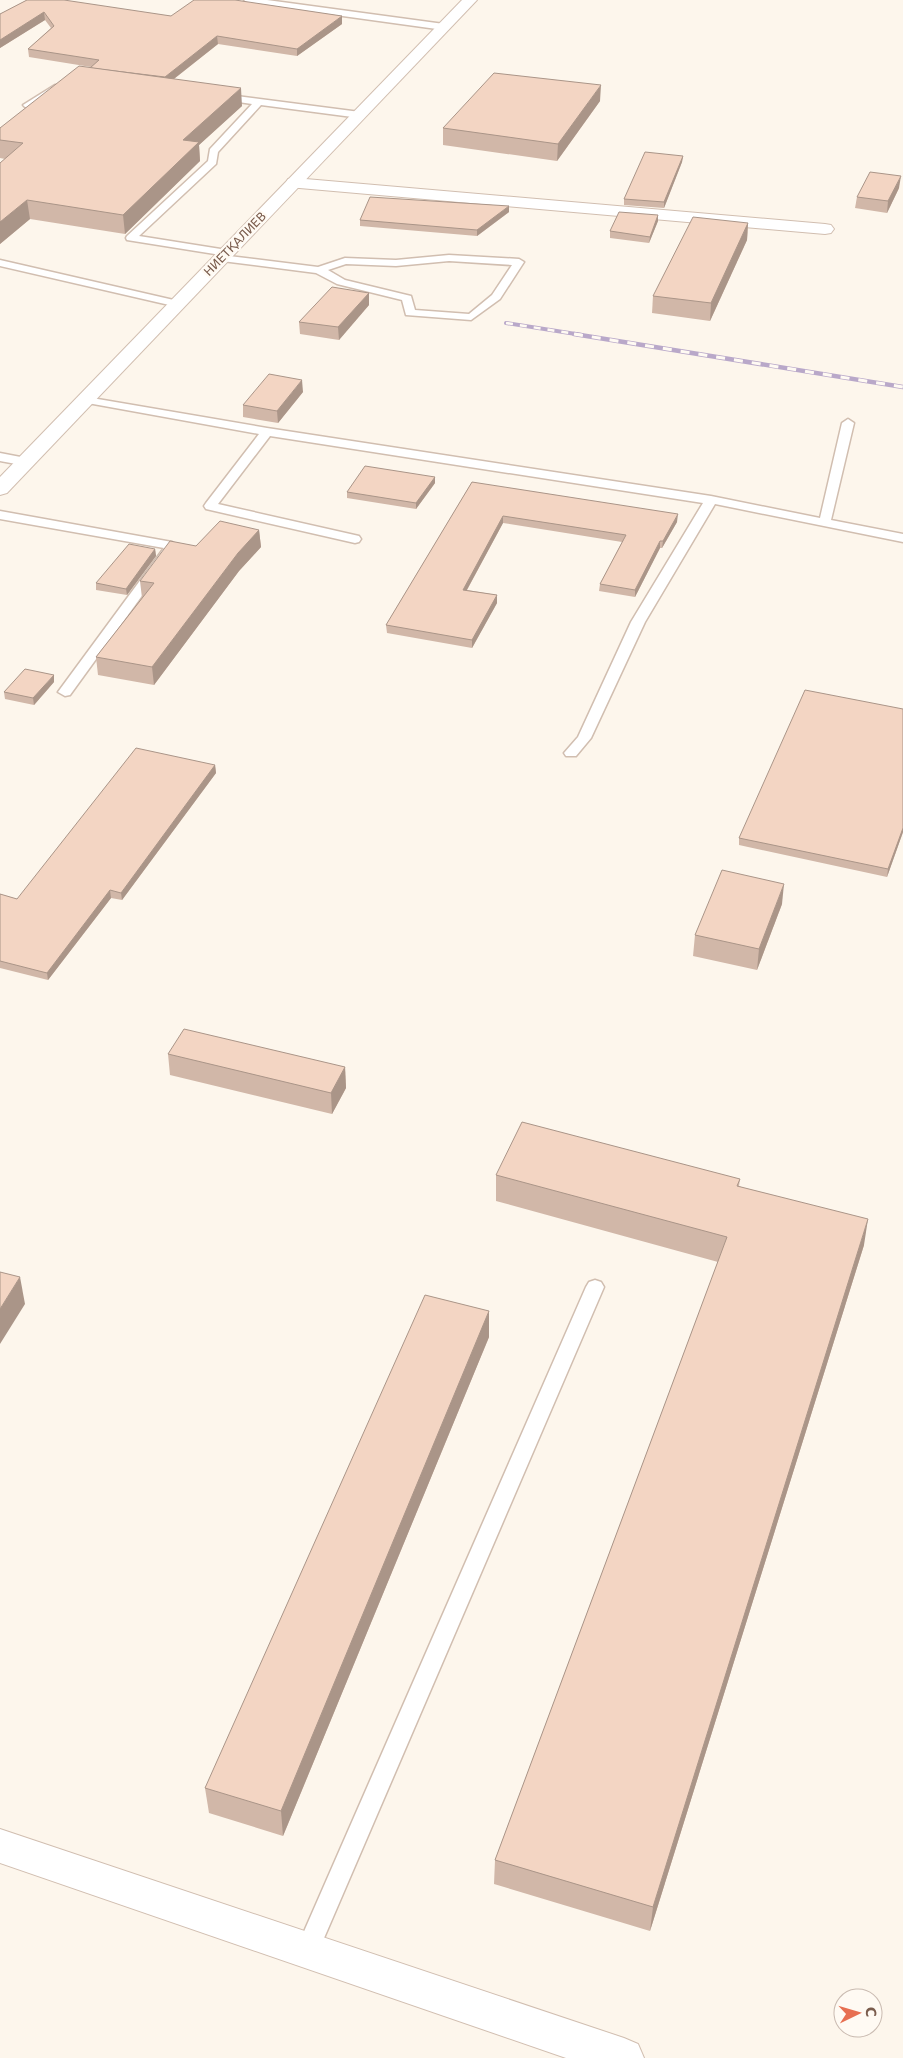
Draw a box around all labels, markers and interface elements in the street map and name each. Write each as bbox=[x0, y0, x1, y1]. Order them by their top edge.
street label: НИЕТҚАЛИЕВ bbox=[201, 209, 269, 279]
north arrow bbox=[833, 1988, 883, 2038]
text: С bbox=[863, 2006, 879, 2018]

